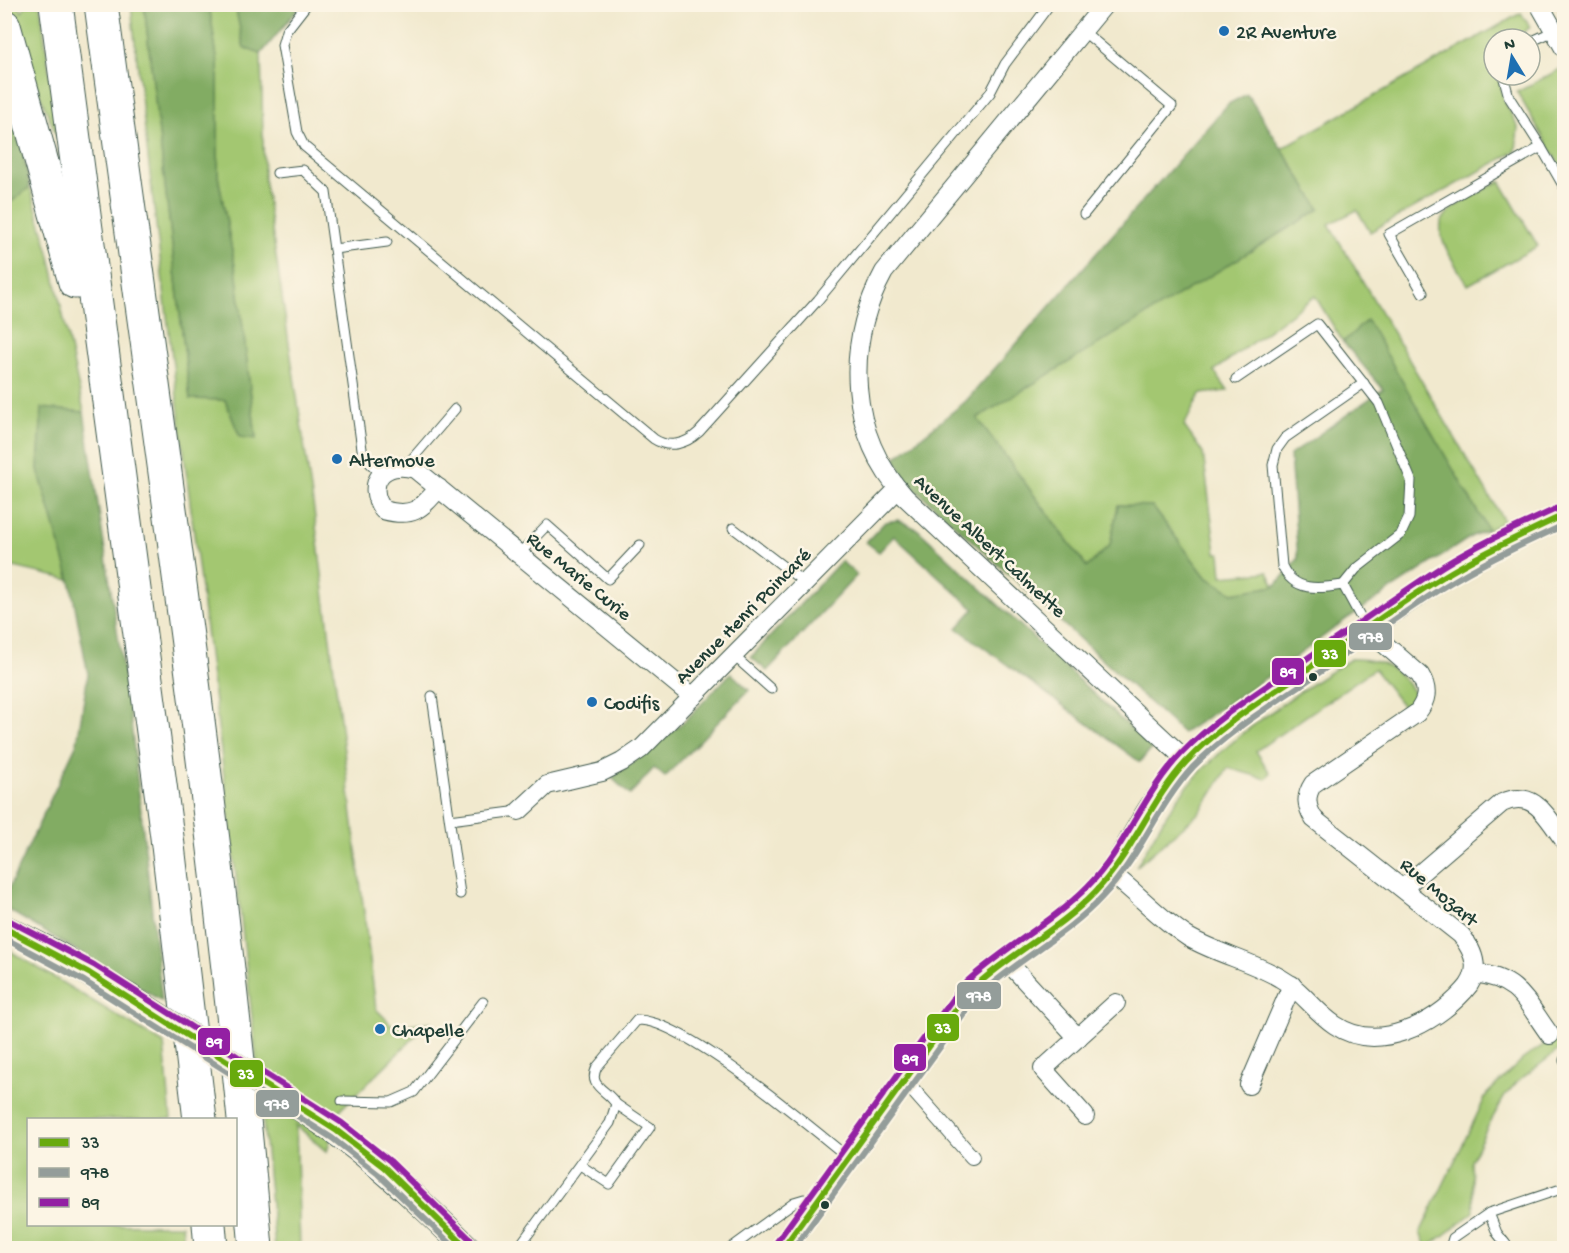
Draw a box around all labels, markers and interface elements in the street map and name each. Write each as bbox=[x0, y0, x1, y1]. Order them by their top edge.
place label: 2R Aventure bbox=[1236, 23, 1337, 46]
marker: 2R Aventure bbox=[1217, 24, 1231, 38]
north arrow bbox=[1482, 27, 1542, 87]
text: N bbox=[1503, 35, 1517, 56]
place label: Altermove bbox=[349, 451, 435, 474]
marker: Altermove bbox=[330, 452, 344, 466]
street label: Avenue Albert Calmette bbox=[908, 471, 1070, 624]
street label: Rue Marie Curie bbox=[521, 528, 635, 627]
street label: Avenue Henri Poincaré bbox=[672, 544, 818, 690]
line badge: 978 bbox=[1348, 622, 1393, 651]
text: 978 bbox=[1357, 630, 1384, 649]
line badge: 33 bbox=[1313, 639, 1347, 668]
text: 33 bbox=[1321, 647, 1338, 666]
line badge: 89 bbox=[1271, 657, 1305, 686]
text: 89 bbox=[1280, 665, 1296, 684]
unlabelled marker bbox=[1307, 671, 1319, 683]
place label: Codifis bbox=[604, 694, 660, 717]
marker: Codifis bbox=[585, 695, 599, 709]
street label: Rue Mozart bbox=[1394, 855, 1483, 934]
line badge: 978 bbox=[956, 981, 1002, 1010]
text: 978 bbox=[965, 989, 992, 1008]
line badge: 33 bbox=[926, 1013, 960, 1042]
place label: Chapelle bbox=[392, 1021, 465, 1044]
text: 33 bbox=[934, 1021, 951, 1040]
marker: Chapelle bbox=[373, 1022, 387, 1036]
line badge: 89 bbox=[197, 1027, 231, 1056]
text: 89 bbox=[206, 1035, 222, 1054]
line badge: 89 bbox=[893, 1043, 927, 1072]
text: 89 bbox=[902, 1052, 918, 1071]
line badge: 33 bbox=[229, 1059, 264, 1088]
text: 33 bbox=[237, 1067, 254, 1086]
line badge: 978 bbox=[255, 1089, 300, 1118]
text: 978 bbox=[263, 1097, 290, 1116]
legend bbox=[27, 1118, 237, 1226]
text: 33 bbox=[80, 1134, 100, 1155]
text: 978 bbox=[80, 1164, 109, 1185]
text: 89 bbox=[81, 1194, 100, 1215]
unlabelled marker bbox=[819, 1199, 831, 1211]

